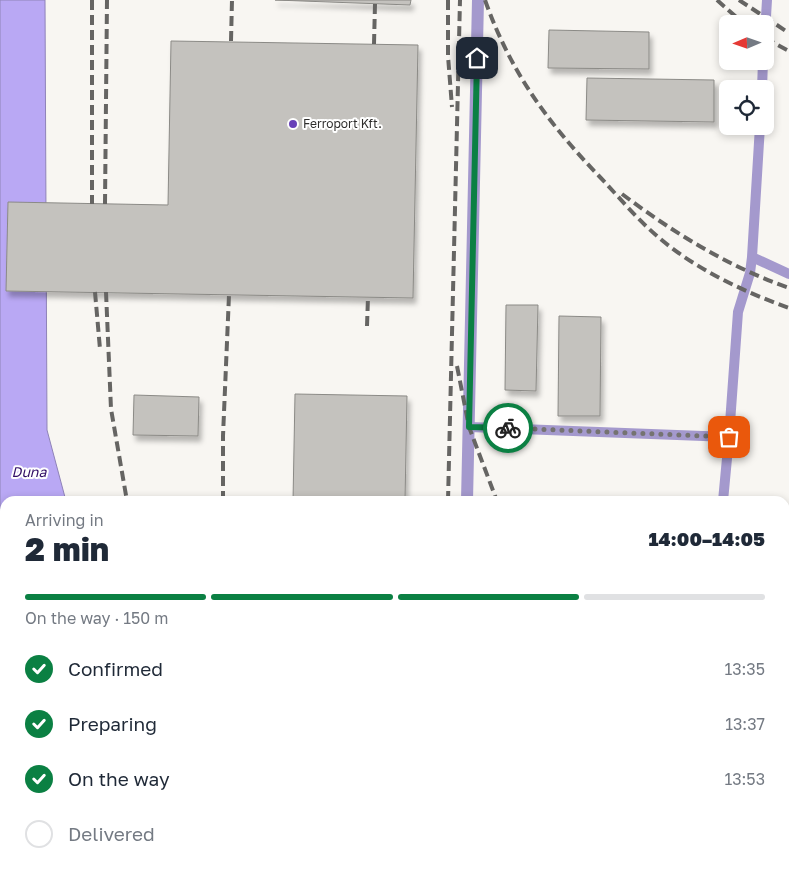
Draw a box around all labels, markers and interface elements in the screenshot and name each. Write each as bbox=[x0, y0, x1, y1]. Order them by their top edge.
north arrow bbox=[719, 15, 774, 70]
map controls bbox=[719, 15, 774, 135]
pin bbox=[456, 37, 498, 79]
icon: home bbox=[463, 44, 491, 72]
button: locate bbox=[719, 80, 774, 135]
place label: Ferroport Kft. bbox=[303, 116, 382, 131]
marker: Ferroport Kft. bbox=[287, 118, 299, 130]
courier bbox=[483, 403, 533, 453]
icon: bike bbox=[494, 414, 522, 442]
pin bbox=[708, 416, 750, 458]
icon: bag bbox=[715, 423, 743, 451]
water label: Duna bbox=[12, 463, 47, 480]
text: Arriving in bbox=[25, 510, 104, 530]
text: 14:00–14:05 bbox=[649, 527, 765, 550]
text: 2 min bbox=[25, 530, 109, 568]
text: On the way · 150 m bbox=[25, 608, 168, 628]
icon: check bbox=[25, 655, 53, 683]
text: Confirmed bbox=[68, 657, 163, 680]
text: 13:35 bbox=[724, 659, 765, 679]
icon: check bbox=[25, 710, 53, 738]
text: Preparing bbox=[68, 712, 157, 735]
text: 13:37 bbox=[725, 714, 765, 734]
icon: check bbox=[25, 765, 53, 793]
text: On the way bbox=[68, 767, 170, 790]
text: 13:53 bbox=[724, 769, 765, 789]
text: Delivered bbox=[68, 822, 155, 845]

